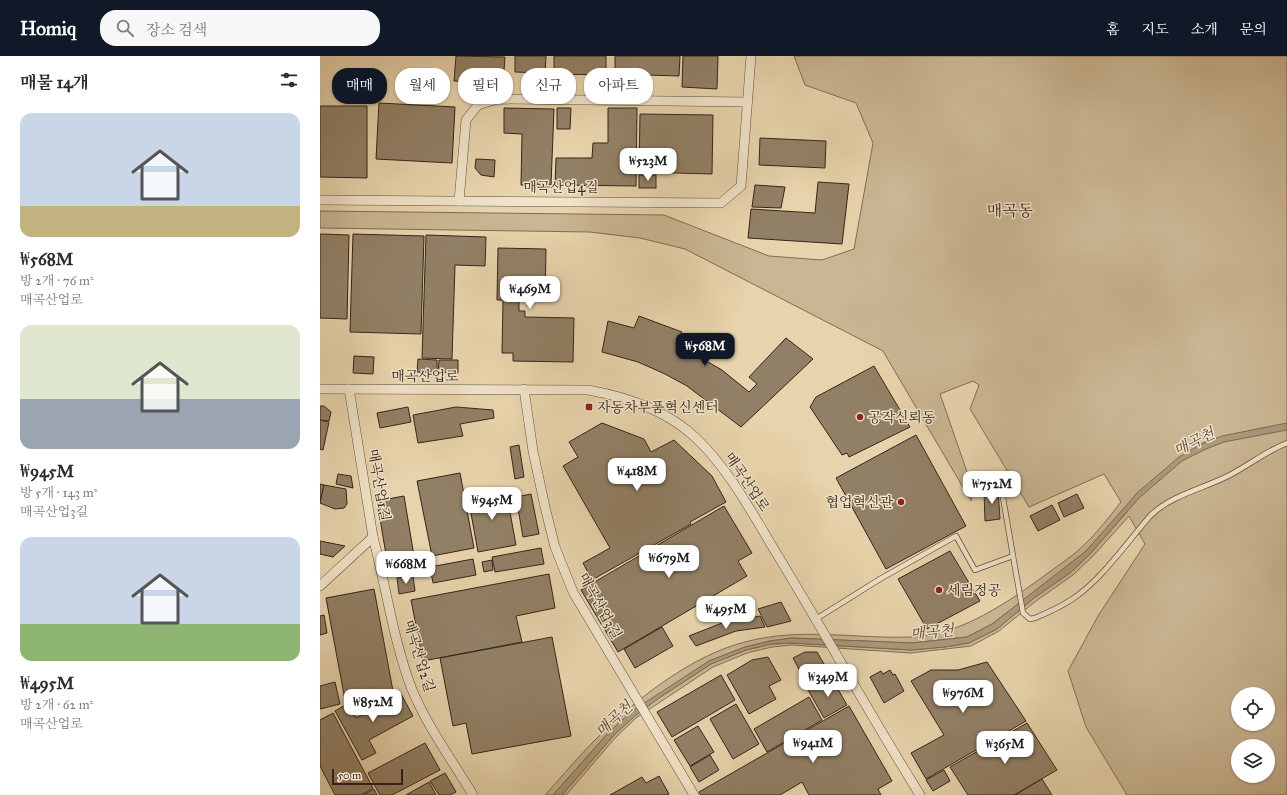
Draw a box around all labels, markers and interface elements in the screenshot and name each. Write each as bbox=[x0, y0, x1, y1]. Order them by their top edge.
search box bbox=[100, 10, 380, 46]
text: Homiq bbox=[20, 17, 76, 40]
icon: search bbox=[114, 17, 136, 39]
text: 장소 검색 bbox=[146, 21, 207, 39]
text: 홈 bbox=[1106, 21, 1120, 38]
text: 지도 bbox=[1142, 21, 1169, 38]
text: 소개 bbox=[1191, 21, 1218, 38]
text: 문의 bbox=[1240, 21, 1267, 38]
chip: 매매 bbox=[332, 68, 387, 104]
chip: 월세 bbox=[395, 68, 450, 104]
chip: 필터 bbox=[458, 68, 513, 104]
chip: 신규 bbox=[521, 68, 576, 104]
chip: 아파트 bbox=[584, 68, 653, 104]
icon: filters bbox=[278, 69, 300, 91]
text: 매물 14개 bbox=[20, 72, 89, 93]
icon: home bbox=[124, 139, 196, 211]
pin: ₩523M bbox=[620, 148, 676, 182]
text: ₩523M bbox=[629, 153, 667, 169]
street label: 매곡산업4길 bbox=[523, 179, 599, 196]
district label: 매곡동 bbox=[987, 201, 1034, 220]
text: ₩568M bbox=[20, 249, 73, 270]
text: 방 2개 · 76 m² bbox=[20, 273, 94, 289]
pin: ₩469M bbox=[502, 276, 558, 310]
text: ₩469M bbox=[509, 281, 551, 297]
text: 매곡산업로 bbox=[20, 292, 83, 308]
pin: ₩568M bbox=[677, 333, 733, 367]
text: ₩568M bbox=[685, 338, 725, 354]
icon: home bbox=[124, 351, 196, 423]
street label: 매곡산업로 bbox=[391, 368, 459, 385]
place label: 자동차부품혁신센터 bbox=[597, 399, 719, 416]
marker: 자동차부품혁신센터 bbox=[584, 402, 594, 412]
place label: 공작신뢰동 bbox=[868, 409, 936, 426]
marker: 공작신뢰동 bbox=[855, 412, 865, 422]
water label: 매곡천 bbox=[1171, 423, 1219, 460]
street label: 매곡산업1길 bbox=[364, 448, 394, 522]
street label: 매곡산업로 bbox=[721, 449, 773, 515]
pin: ₩418M bbox=[609, 458, 665, 492]
text: ₩945M bbox=[20, 461, 74, 482]
text: ₩418M bbox=[617, 463, 657, 479]
pin: ₩752M bbox=[964, 471, 1020, 505]
text: ₩752M bbox=[972, 476, 1012, 492]
text: 방 5개 · 143 m² bbox=[20, 485, 97, 501]
pin: ₩945M bbox=[464, 487, 520, 521]
text: ₩945M bbox=[471, 492, 513, 508]
place label: 협업혁신관 bbox=[825, 494, 893, 511]
marker: 협업혁신관 bbox=[896, 497, 906, 507]
text: 매곡산업3길 bbox=[20, 504, 88, 520]
pin: ₩679M bbox=[641, 545, 697, 579]
text: ₩679M bbox=[648, 550, 690, 566]
pin: ₩668M bbox=[378, 551, 434, 585]
text: ₩668M bbox=[385, 556, 427, 572]
icon: home bbox=[124, 563, 196, 635]
street label: 매곡산업3길 bbox=[575, 570, 625, 642]
place label: 세림정공 bbox=[947, 582, 1002, 599]
marker: 세림정공 bbox=[934, 585, 944, 595]
pin: ₩495M bbox=[698, 596, 754, 630]
text: ₩495M bbox=[705, 601, 747, 617]
street label: 매곡산업2길 bbox=[400, 618, 438, 694]
water label: 매곡천 bbox=[910, 621, 956, 643]
pin: ₩349M bbox=[800, 664, 856, 698]
text: ₩349M bbox=[808, 669, 848, 685]
text: ₩495M bbox=[20, 673, 74, 694]
pin: ₩976M bbox=[935, 680, 991, 714]
text: ₩976M bbox=[942, 685, 984, 701]
map controls bbox=[1231, 687, 1275, 783]
button: locate bbox=[1231, 687, 1275, 731]
pin: ₩852M bbox=[345, 689, 401, 723]
text: ₩852M bbox=[353, 694, 393, 710]
text: 방 2개 · 62 m² bbox=[20, 697, 93, 713]
water label: 매곡천 bbox=[592, 697, 637, 740]
text: 매곡산업로 bbox=[20, 716, 83, 732]
pin: ₩941M bbox=[785, 730, 841, 764]
pin: ₩365M bbox=[977, 731, 1033, 765]
text: ₩941M bbox=[793, 735, 833, 751]
text: ₩365M bbox=[986, 736, 1024, 752]
button: layers bbox=[1231, 739, 1275, 783]
scale bar bbox=[332, 767, 403, 786]
text: 50 m bbox=[338, 769, 361, 782]

